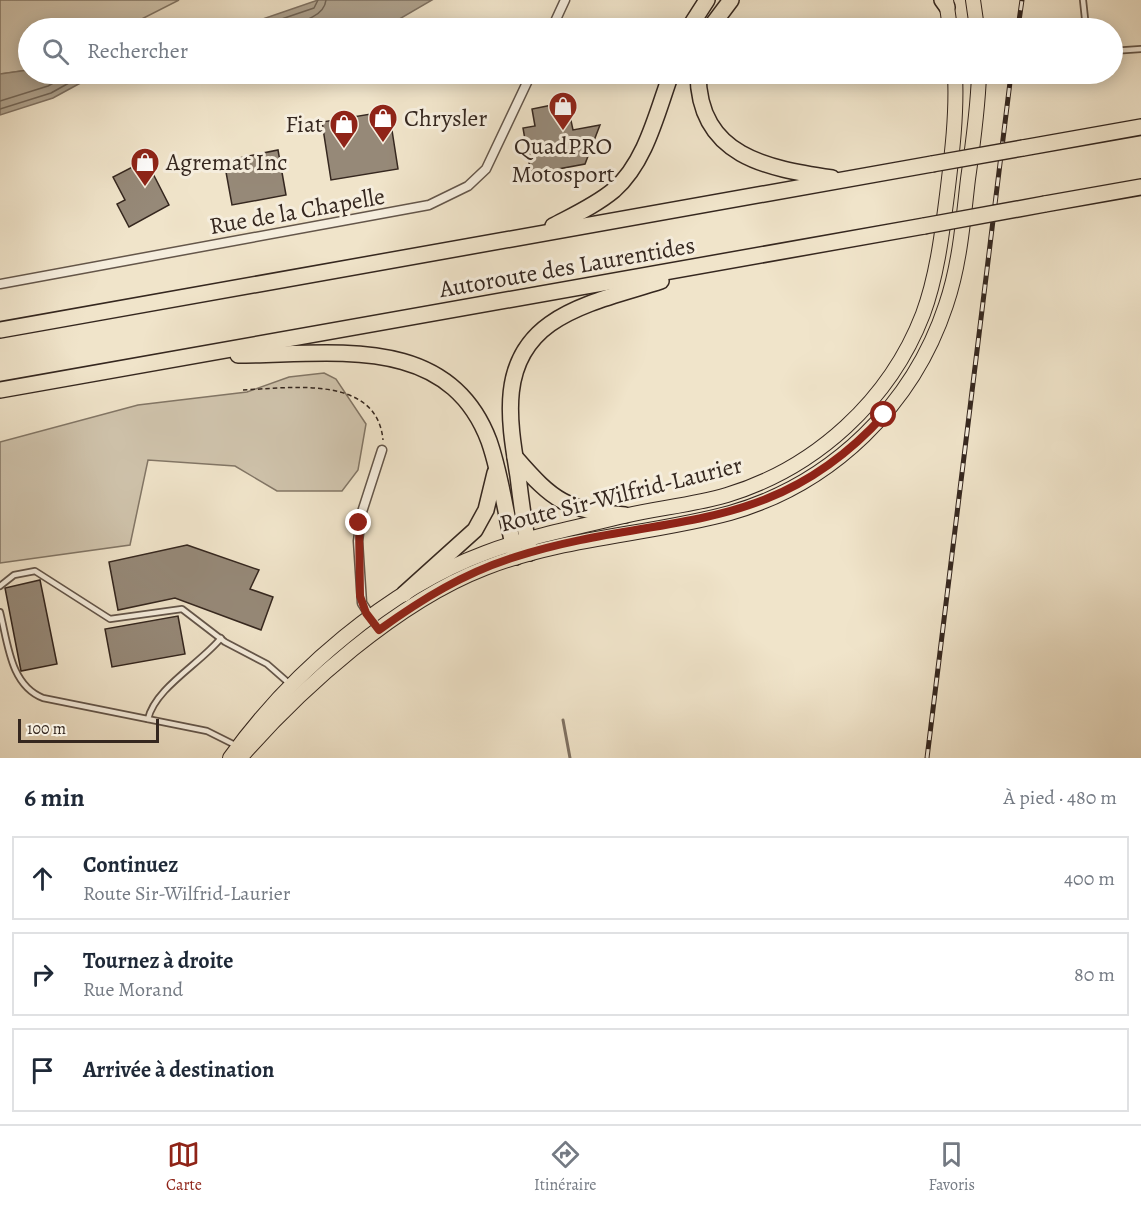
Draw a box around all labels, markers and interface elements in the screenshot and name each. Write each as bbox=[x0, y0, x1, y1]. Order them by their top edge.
search box bbox=[18, 18, 1123, 84]
icon: search bbox=[39, 35, 72, 68]
text: Rechercher bbox=[87, 36, 188, 66]
shop icon: QuadPRO Motosport bbox=[547, 90, 579, 132]
shop icon: Chrysler bbox=[367, 102, 399, 144]
place label: Chrysler bbox=[404, 102, 488, 134]
place label: Fiat bbox=[285, 108, 323, 140]
shop icon: Fiat bbox=[328, 108, 360, 150]
place label: QuadPRO Motosport bbox=[511, 130, 615, 190]
shop icon: Agremat Inc bbox=[129, 146, 161, 188]
place label: Agremat Inc bbox=[165, 146, 287, 178]
street label: Rue de la Chapelle bbox=[207, 180, 387, 242]
street label: Autoroute des Laurentides bbox=[436, 229, 697, 305]
route start bbox=[870, 401, 896, 427]
street label: Route Sir-Wilfrid-Laurier bbox=[496, 448, 746, 540]
route end bbox=[345, 509, 371, 535]
scale bar bbox=[18, 716, 159, 744]
text: 100 m bbox=[27, 718, 66, 740]
text: 6 min bbox=[24, 780, 85, 815]
text: À pied · 480 m bbox=[1004, 784, 1117, 811]
text: Continuez bbox=[83, 850, 178, 880]
icon: ahead bbox=[26, 862, 59, 895]
text: 400 m bbox=[1064, 865, 1115, 892]
text: Route Sir-Wilfrid-Laurier bbox=[83, 880, 290, 907]
text: Tournez à droite bbox=[83, 946, 234, 976]
icon: right bbox=[26, 958, 59, 991]
text: 80 m bbox=[1074, 961, 1115, 988]
text: Rue Morand bbox=[83, 976, 183, 1003]
icon: arrive bbox=[26, 1054, 59, 1087]
text: Arrivée à destination bbox=[83, 1055, 274, 1085]
tab: Carte bbox=[166, 1138, 202, 1196]
tab: Itinéraire bbox=[534, 1138, 597, 1196]
tab: Favoris bbox=[928, 1138, 975, 1196]

